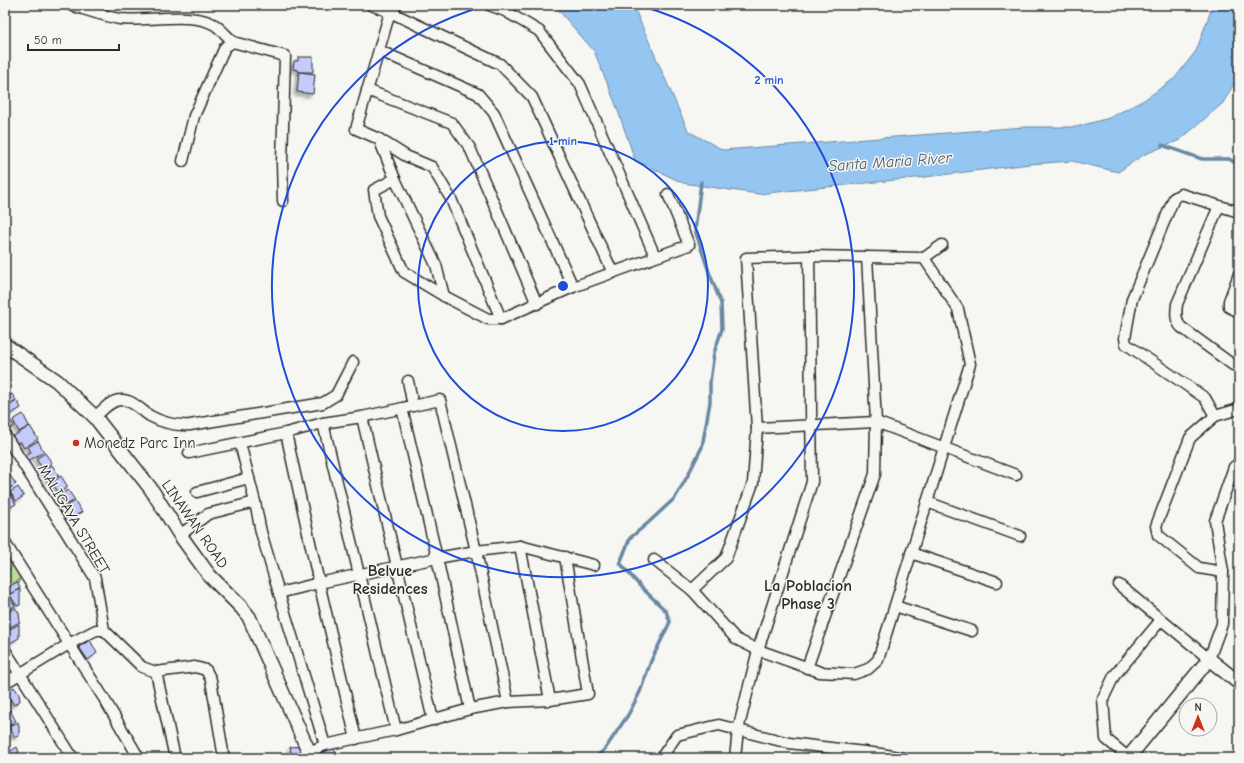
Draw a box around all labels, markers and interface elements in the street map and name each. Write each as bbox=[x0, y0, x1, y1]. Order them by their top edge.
scale bar bbox=[28, 26, 119, 52]
text: 50 m bbox=[34, 33, 62, 47]
text: 2 min bbox=[754, 73, 784, 87]
text: 1 min bbox=[549, 134, 577, 148]
water label: Santa Maria River bbox=[828, 149, 953, 175]
centre of rings bbox=[556, 279, 570, 293]
place label: Monedz Parc Inn bbox=[84, 434, 196, 452]
marker: Monedz Parc Inn bbox=[71, 438, 81, 448]
street label: MALIGAYA STREET bbox=[34, 461, 114, 577]
street label: LINAWAN ROAD bbox=[158, 476, 232, 572]
district label: Belvue Residences bbox=[353, 562, 428, 598]
district label: La Poblacion Phase 3 bbox=[764, 577, 852, 613]
north arrow bbox=[1178, 697, 1218, 737]
text: N bbox=[1194, 701, 1202, 714]

